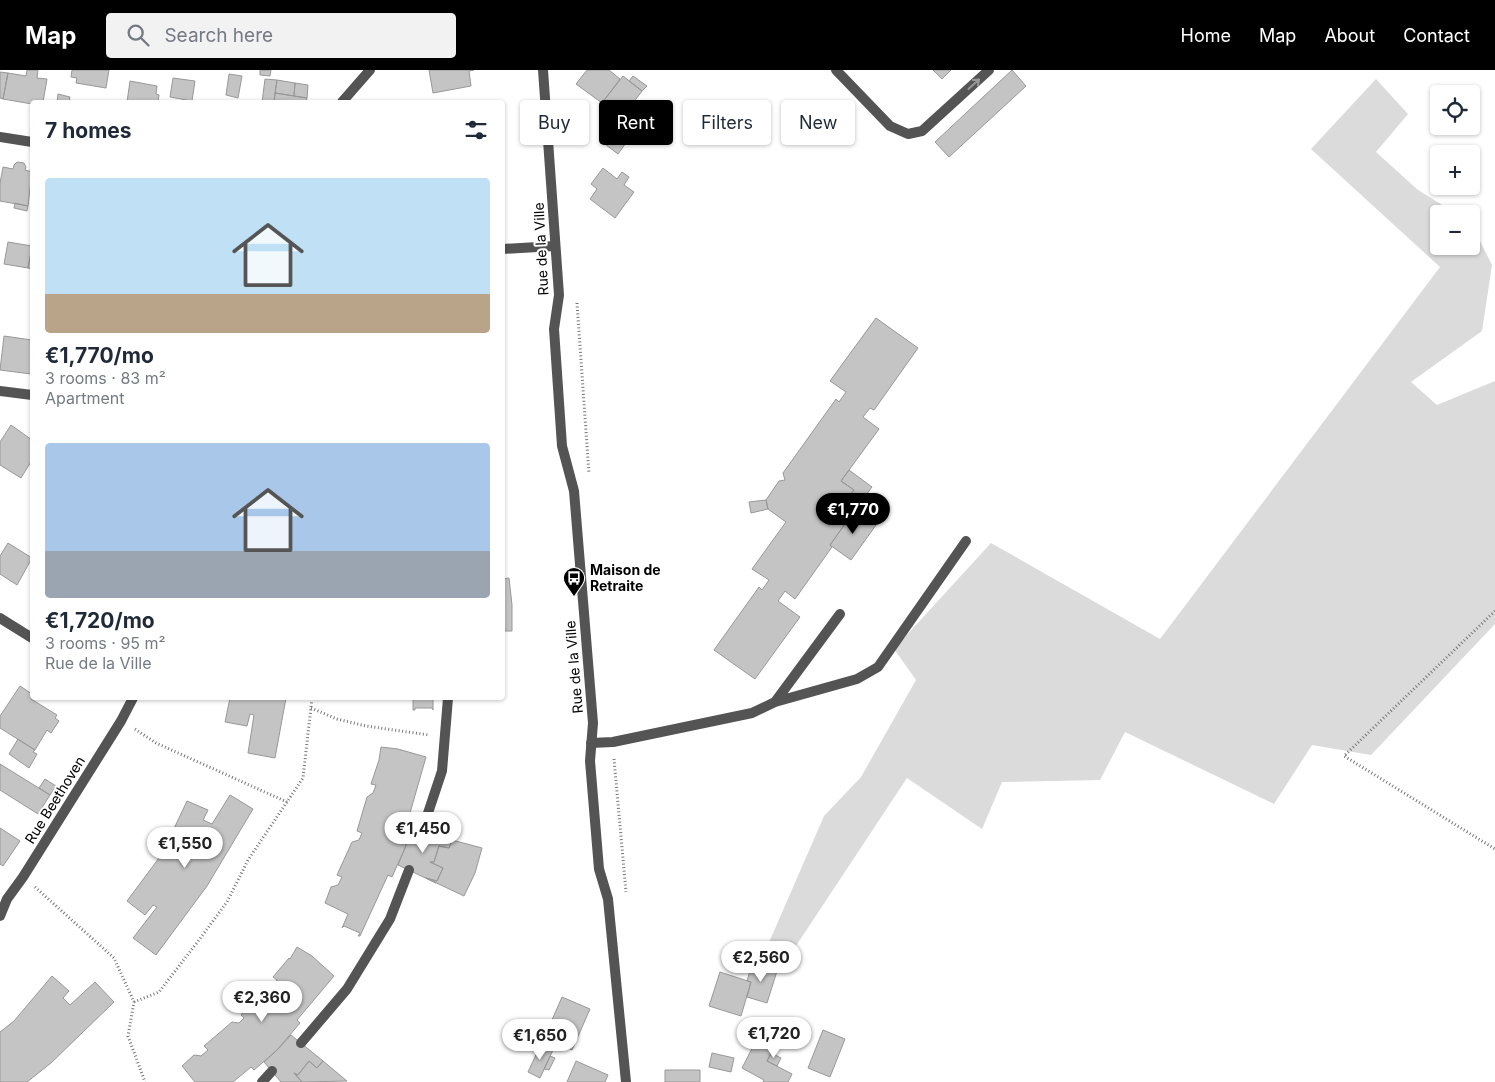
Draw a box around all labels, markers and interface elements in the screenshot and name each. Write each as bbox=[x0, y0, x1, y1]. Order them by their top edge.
search box bbox=[106, 13, 456, 58]
text: Map bbox=[25, 21, 76, 50]
icon: search bbox=[124, 21, 152, 49]
text: Search here bbox=[164, 24, 273, 47]
text: Home bbox=[1181, 25, 1231, 46]
text: Map bbox=[1259, 25, 1296, 46]
text: About bbox=[1324, 25, 1375, 46]
text: Contact bbox=[1403, 25, 1470, 46]
one-way arrow bbox=[967, 78, 980, 90]
map controls bbox=[1430, 85, 1480, 255]
button: locate bbox=[1430, 85, 1480, 135]
chip: Buy bbox=[520, 100, 589, 145]
chip: Rent bbox=[599, 100, 673, 145]
chip: Filters bbox=[683, 100, 771, 145]
chip: New bbox=[781, 100, 855, 145]
icon: filters bbox=[462, 116, 490, 144]
text: 7 homes bbox=[45, 118, 132, 143]
button: + bbox=[1430, 145, 1480, 195]
street label: Rue de la Ville bbox=[530, 202, 551, 296]
button: − bbox=[1430, 205, 1480, 255]
icon: home bbox=[223, 210, 313, 300]
text: €1,770/mo bbox=[45, 343, 154, 368]
text: 3 rooms · 83 m² bbox=[45, 368, 166, 388]
text: Apartment bbox=[45, 388, 125, 408]
icon: home bbox=[223, 475, 313, 565]
pin: €1,770 bbox=[812, 492, 894, 535]
text: €1,770 bbox=[827, 499, 879, 519]
place label: Maison de Retraite bbox=[590, 561, 661, 594]
bus stop icon: Maison de Retraite bbox=[562, 566, 586, 597]
text: €1,720/mo bbox=[45, 608, 155, 633]
street label: Rue de la Ville bbox=[561, 620, 586, 714]
text: 3 rooms · 95 m² bbox=[45, 633, 166, 653]
text: Rue de la Ville bbox=[45, 653, 152, 673]
street label: Rue Beethoven bbox=[21, 753, 88, 847]
pin: €1,450 bbox=[382, 812, 464, 854]
text: €1,450 bbox=[395, 818, 451, 838]
pin: €1,550 bbox=[144, 826, 226, 869]
text: €1,550 bbox=[158, 833, 212, 853]
pin: €2,560 bbox=[720, 940, 802, 983]
text: €2,560 bbox=[732, 947, 790, 967]
pin: €2,360 bbox=[221, 980, 303, 1023]
text: €2,360 bbox=[233, 987, 291, 1007]
pin: €1,720 bbox=[733, 1016, 815, 1059]
pin: €1,650 bbox=[499, 1018, 581, 1061]
text: €1,720 bbox=[748, 1023, 800, 1043]
text: €1,650 bbox=[513, 1025, 567, 1045]

